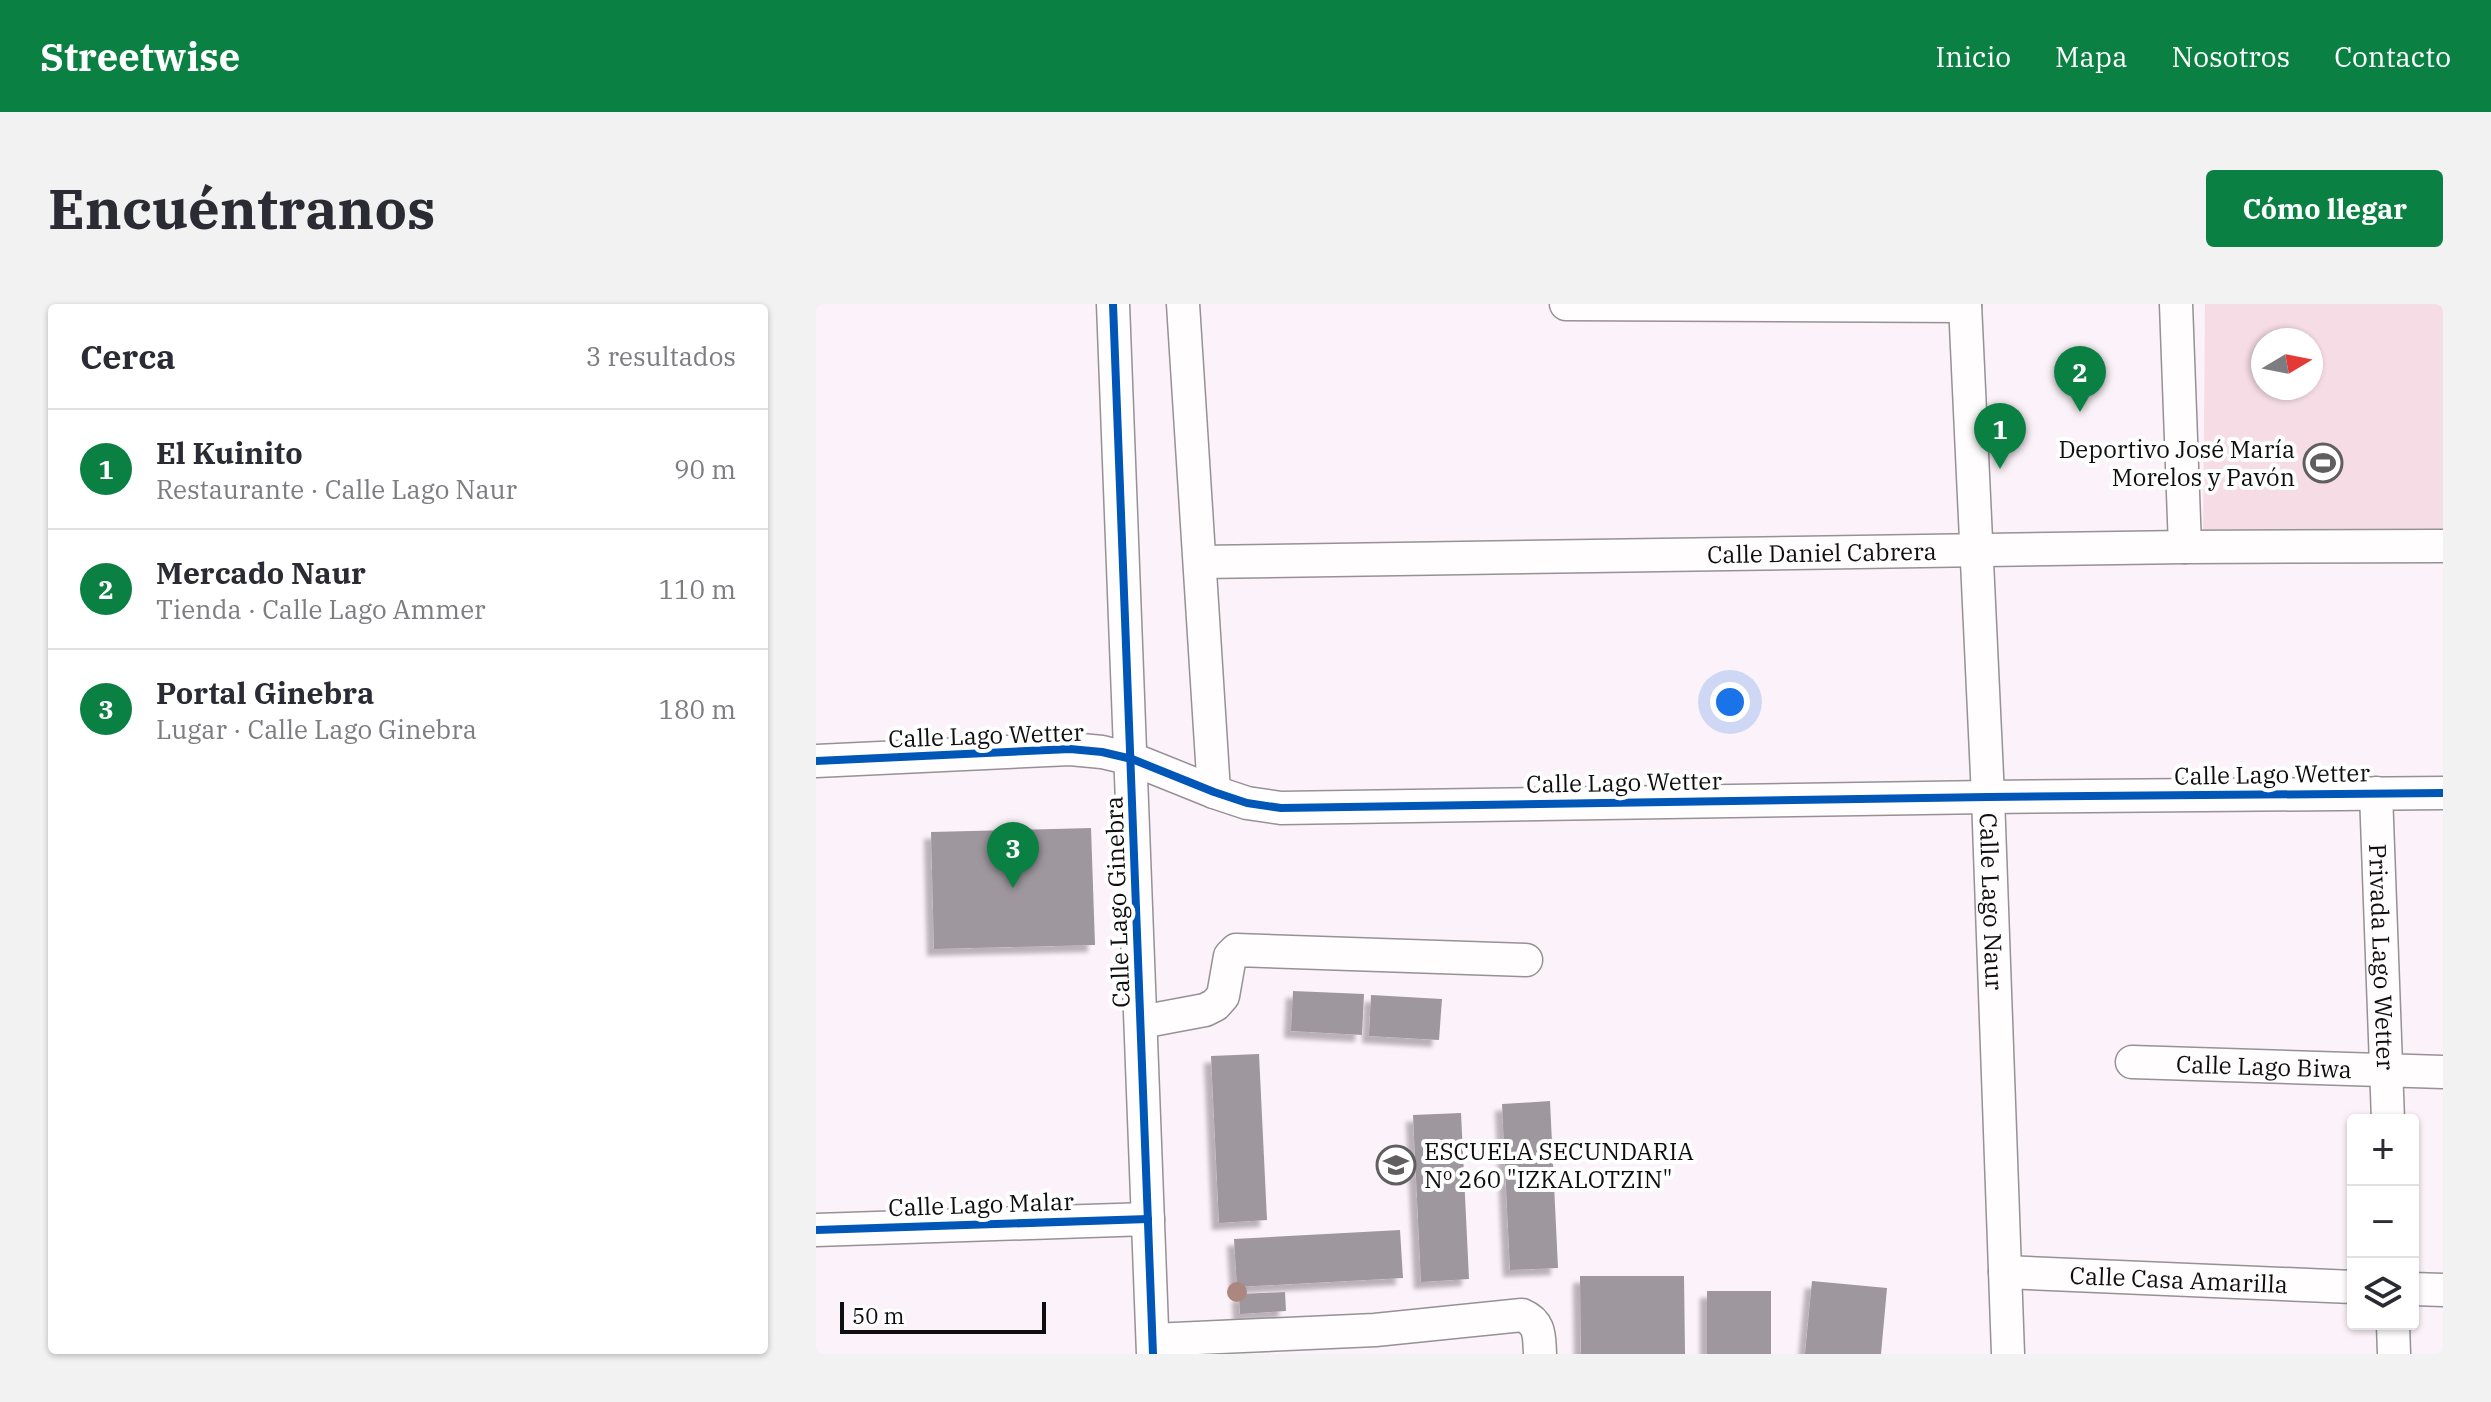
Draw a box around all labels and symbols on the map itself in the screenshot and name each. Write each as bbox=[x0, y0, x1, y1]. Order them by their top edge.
north arrow bbox=[2251, 328, 2323, 400]
pin: 2 bbox=[2054, 346, 2106, 412]
pin: 1 bbox=[1974, 403, 2026, 469]
place label: Deportivo José María Morelos y Pavón bbox=[2058, 433, 2295, 493]
sports icon: Deportivo José María Morelos y Pavón bbox=[2302, 442, 2344, 484]
street label: Calle Daniel Cabrera bbox=[1707, 535, 1937, 570]
your location bbox=[1710, 682, 1750, 722]
street label: Calle Lago Wetter bbox=[888, 716, 1085, 754]
street label: Calle Lago Wetter bbox=[2174, 756, 2371, 792]
street label: Calle Lago Wetter bbox=[1526, 764, 1723, 800]
street label: Calle Lago Ginebra bbox=[1097, 796, 1137, 1008]
street label: Calle Lago Naur bbox=[1973, 812, 2011, 991]
pin: 3 bbox=[987, 822, 1039, 888]
street label: Privada Lago Wetter bbox=[2362, 843, 2402, 1071]
street label: Calle Lago Biwa bbox=[2176, 1047, 2352, 1085]
place label: ESCUELA SECUNDARIA Nº 260 "IZKALOTZIN" bbox=[1424, 1135, 1694, 1195]
school or university icon: ESCUELA SECUNDARIA Nº 260 "IZKALOTZIN" bbox=[1375, 1144, 1417, 1186]
street label: Calle Lago Malar bbox=[888, 1185, 1075, 1223]
street label: Calle Casa Amarilla bbox=[2069, 1259, 2289, 1300]
scale bar bbox=[840, 1298, 1046, 1334]

